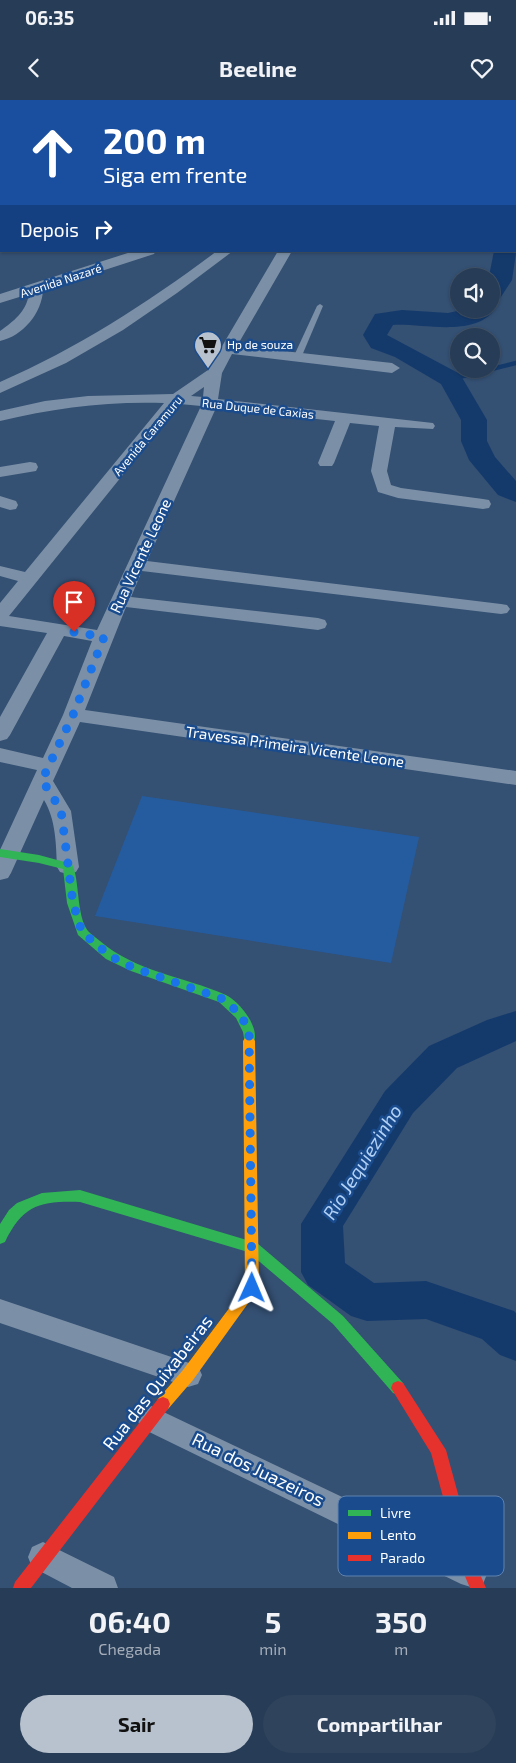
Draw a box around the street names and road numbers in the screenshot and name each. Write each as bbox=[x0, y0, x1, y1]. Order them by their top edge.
street label: Avenida Nazaré bbox=[18, 260, 103, 300]
street label: Avenida Caramuru bbox=[110, 393, 185, 478]
street label: Rua Duque de Caxias bbox=[201, 395, 315, 421]
street label: Rua Vicente Leone bbox=[106, 496, 174, 616]
street label: Travessa Primeira Vicente Leone bbox=[185, 722, 405, 770]
street label: Rua das Quixabeiras bbox=[98, 1310, 217, 1454]
street label: Rua dos Juazeiros bbox=[189, 1428, 328, 1511]

